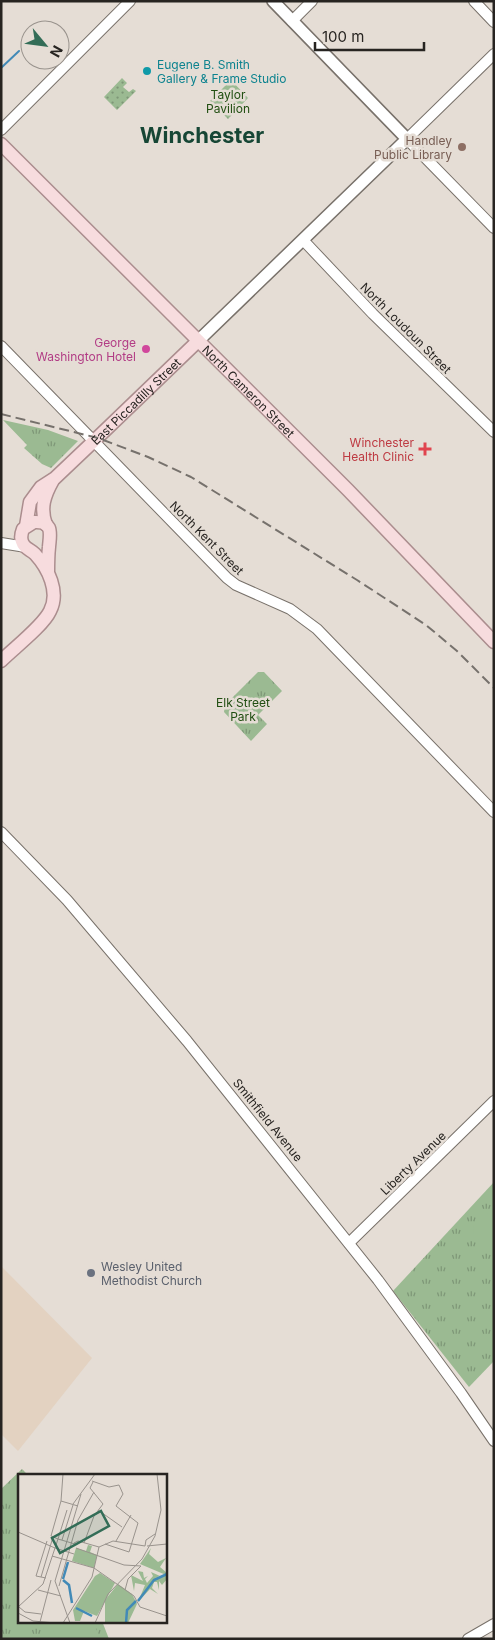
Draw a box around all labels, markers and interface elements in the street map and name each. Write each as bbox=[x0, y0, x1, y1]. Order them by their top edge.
north arrow bbox=[20, 20, 70, 70]
scale bar bbox=[315, 20, 424, 52]
text: 100 m bbox=[322, 27, 364, 46]
text: N bbox=[47, 43, 67, 60]
place label: Eugene B. Smith Gallery & Frame Studio bbox=[157, 57, 286, 86]
marker: Eugene B. Smith Gallery & Frame Studio bbox=[141, 65, 153, 77]
park label: Taylor Pavilion bbox=[206, 87, 250, 116]
district label: Winchester bbox=[140, 122, 264, 148]
place label: Handley Public Library bbox=[374, 133, 452, 162]
marker: Handley Public Library bbox=[456, 141, 468, 153]
street label: North Loudoun Street bbox=[357, 279, 455, 377]
place label: George Washington Hotel bbox=[36, 335, 136, 364]
street label: North Cameron Street bbox=[200, 342, 298, 440]
marker: George Washington Hotel bbox=[140, 343, 152, 355]
street label: East Piccadilly Street bbox=[87, 354, 184, 448]
place label: Winchester Health Clinic bbox=[342, 435, 414, 464]
marker: Winchester Health Clinic bbox=[418, 442, 432, 456]
street label: North Kent Street bbox=[167, 498, 247, 578]
park label: Elk Street Park bbox=[216, 695, 270, 724]
street label: Smithfield Avenue bbox=[230, 1076, 306, 1164]
street label: Liberty Avenue bbox=[377, 1128, 449, 1198]
place label: Wesley United Methodist Church bbox=[101, 1259, 202, 1288]
marker: Wesley United Methodist Church bbox=[85, 1267, 97, 1279]
inset map bbox=[18, 1474, 166, 1622]

